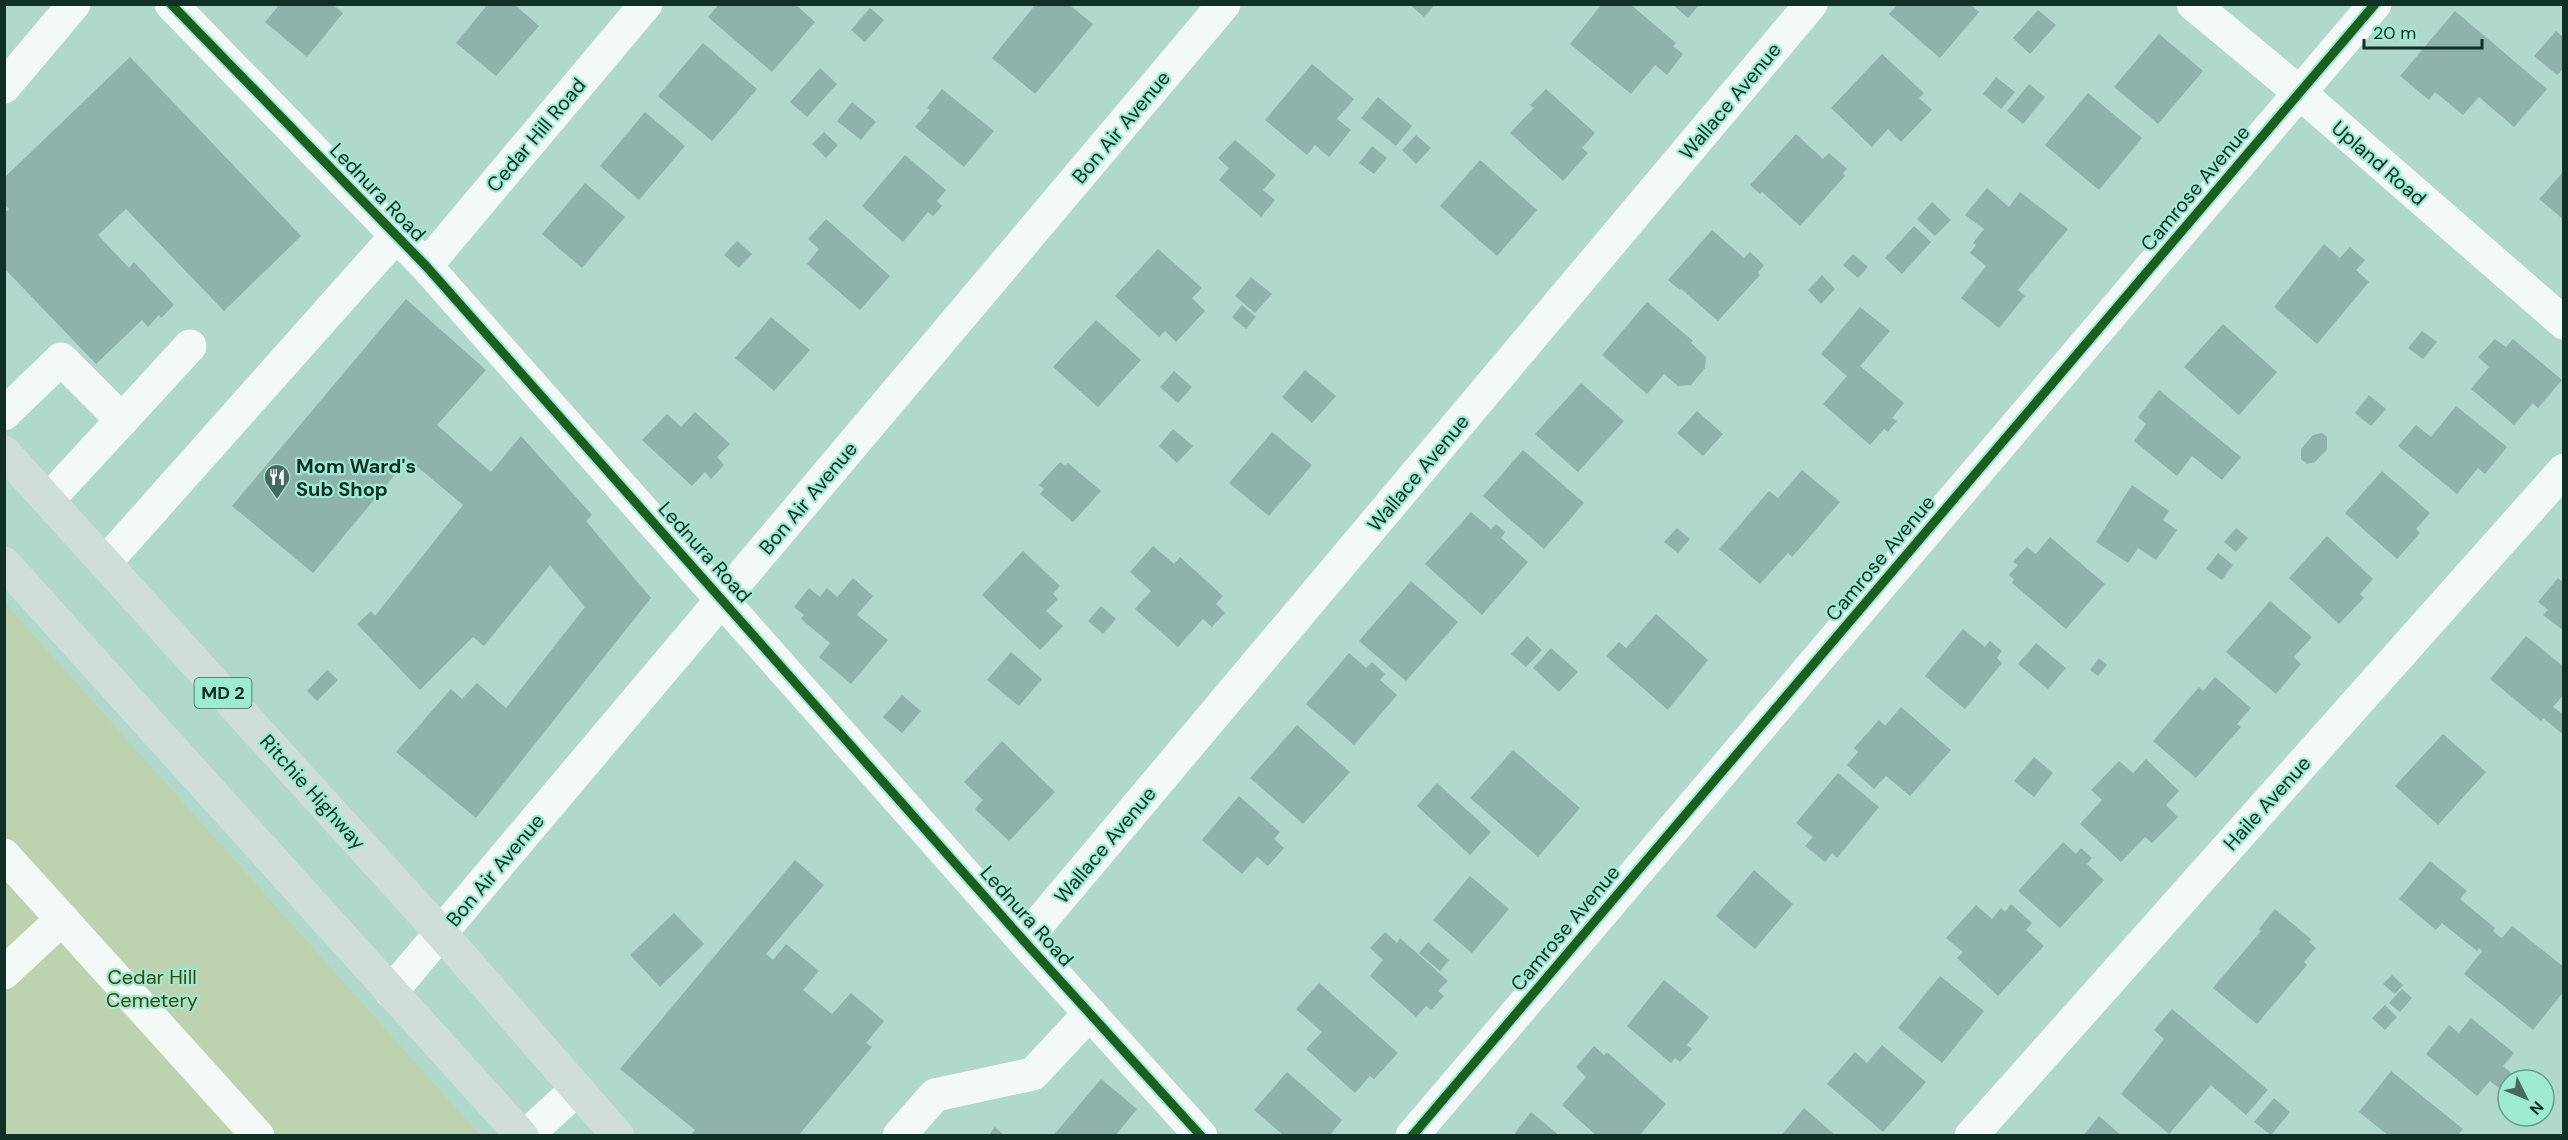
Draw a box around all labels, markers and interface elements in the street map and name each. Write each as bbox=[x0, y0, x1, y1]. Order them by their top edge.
scale bar bbox=[2364, 12, 2482, 50]
text: 20 m bbox=[2373, 21, 2416, 45]
street label: Wallace Avenue bbox=[1673, 37, 1787, 165]
street label: Bon Air Avenue bbox=[1066, 65, 1176, 189]
street label: Cedar Hill Road bbox=[481, 73, 591, 197]
street label: Upland Road bbox=[2326, 115, 2432, 211]
street label: Camrose Avenue bbox=[2135, 120, 2255, 256]
street label: Lednura Road bbox=[324, 137, 432, 247]
street label: Wallace Avenue bbox=[1361, 409, 1475, 537]
street label: Bon Air Avenue bbox=[753, 436, 863, 560]
place label: Mom Ward's Sub Shop bbox=[296, 453, 416, 502]
restaurant icon: Mom Ward's Sub Shop bbox=[262, 462, 292, 500]
street label: Camrose Avenue bbox=[1820, 490, 1940, 626]
street label: Lednura Road bbox=[653, 496, 757, 608]
road number: MD 2 bbox=[194, 678, 252, 708]
street label: Ritchie Highway bbox=[254, 729, 372, 855]
street label: Haile Avenue bbox=[2218, 750, 2316, 856]
street label: Wallace Avenue bbox=[1048, 781, 1162, 909]
street label: Bon Air Avenue bbox=[440, 808, 550, 932]
street label: Lednura Road bbox=[975, 860, 1079, 972]
street label: Camrose Avenue bbox=[1505, 860, 1625, 996]
park label: Cedar Hill Cemetery bbox=[106, 964, 198, 1013]
north arrow bbox=[2496, 1068, 2556, 1128]
text: N bbox=[2525, 1096, 2548, 1119]

